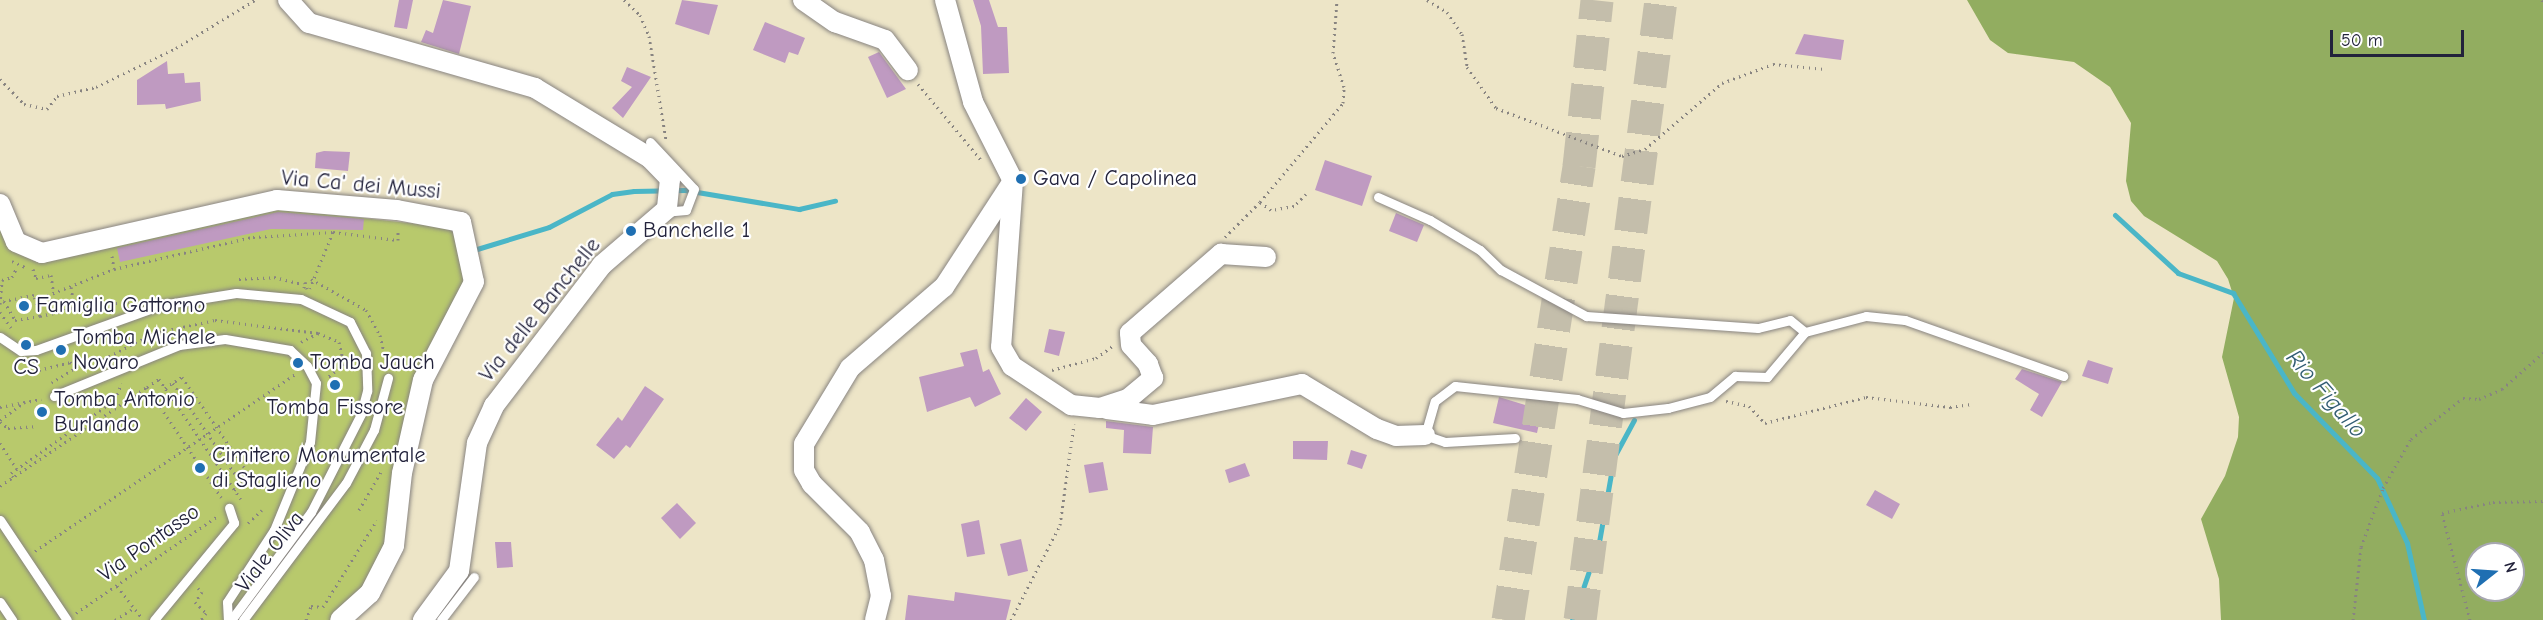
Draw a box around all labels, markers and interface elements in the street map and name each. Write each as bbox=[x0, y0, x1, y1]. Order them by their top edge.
scale bar bbox=[2333, 18, 2466, 56]
text: 50 m bbox=[2341, 30, 2383, 51]
street label: Via Ca' dei Mussi bbox=[280, 165, 442, 205]
place label: Gava / Capolinea bbox=[1033, 166, 1197, 192]
marker: Gava / Capolinea bbox=[1014, 172, 1028, 186]
place label: Banchelle 1 bbox=[643, 218, 750, 244]
marker: Banchelle 1 bbox=[624, 224, 638, 238]
street label: Via delle Banchelle bbox=[474, 233, 606, 387]
place label: Famiglia Gattorno bbox=[36, 293, 205, 319]
marker: Famiglia Gattorno bbox=[17, 299, 31, 313]
place label: Tomba Michele Novaro bbox=[73, 324, 215, 376]
marker: CS bbox=[19, 338, 33, 352]
marker: Tomba Michele Novaro bbox=[54, 343, 68, 357]
water label: Rio Figallo bbox=[2280, 344, 2372, 444]
place label: Tomba Jauch bbox=[310, 350, 435, 376]
place label: CS bbox=[13, 355, 39, 381]
marker: Tomba Jauch bbox=[291, 356, 305, 370]
marker: Tomba Fissore bbox=[328, 378, 342, 392]
place label: Tomba Antonio Burlando bbox=[54, 386, 195, 438]
place label: Tomba Fissore bbox=[267, 395, 403, 421]
marker: Tomba Antonio Burlando bbox=[35, 405, 49, 419]
place label: Cimitero Monumentale di Staglieno bbox=[212, 442, 425, 494]
marker: Cimitero Monumentale di Staglieno bbox=[193, 461, 207, 475]
street label: Via Pontasso bbox=[93, 498, 205, 588]
street label: Viale Oliva bbox=[230, 506, 310, 598]
north arrow bbox=[2465, 542, 2525, 602]
text: N bbox=[2500, 560, 2520, 575]

